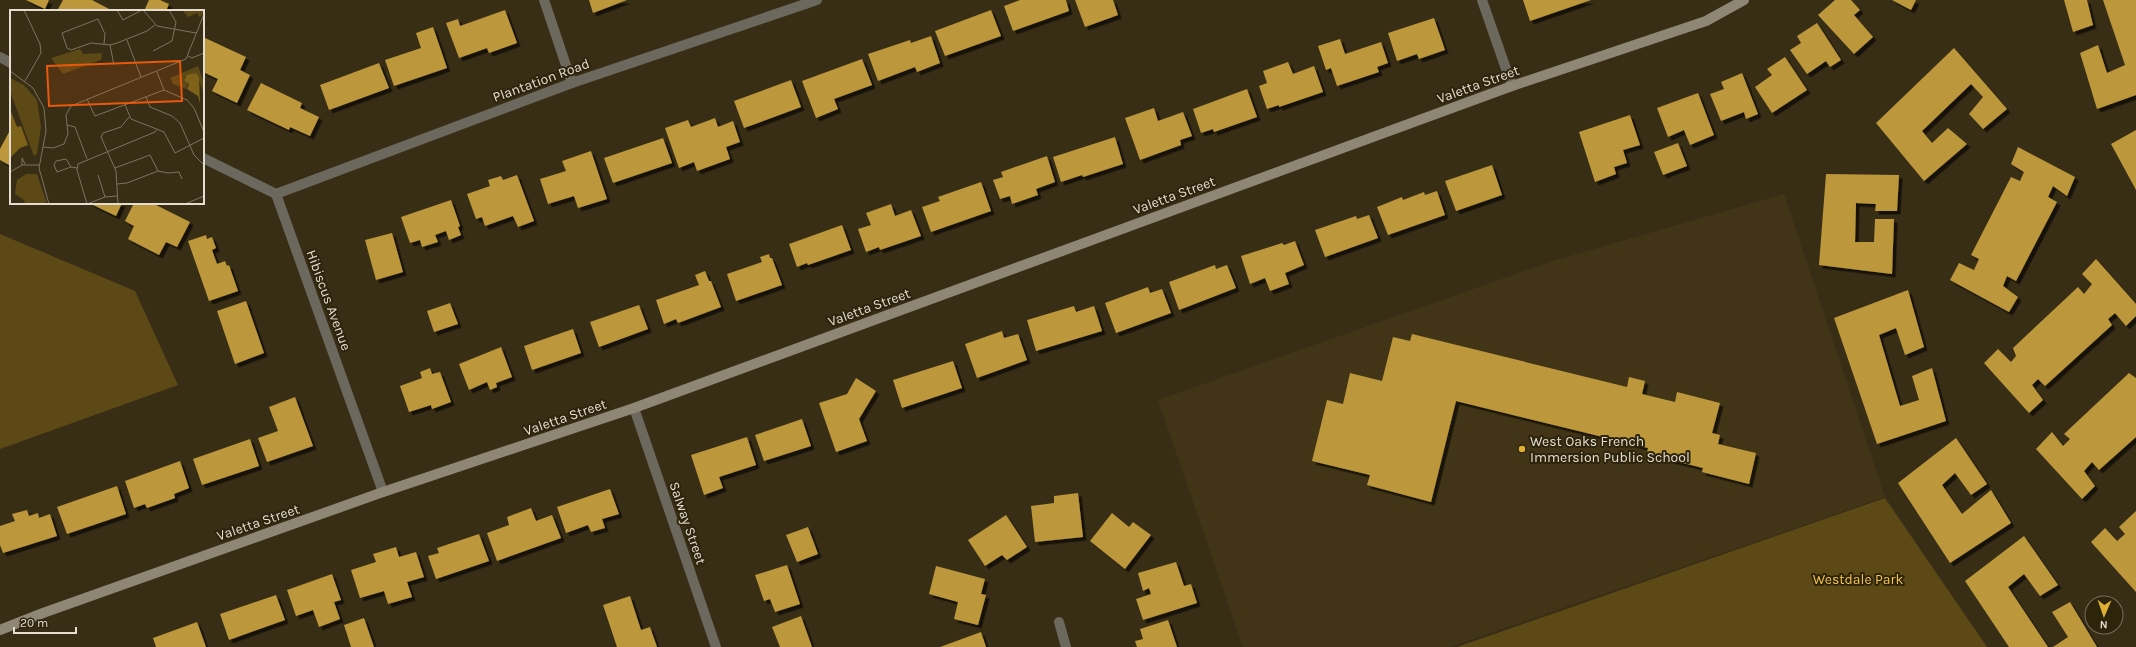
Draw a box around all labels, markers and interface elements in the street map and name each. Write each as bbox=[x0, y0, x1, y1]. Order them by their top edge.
inset map bbox=[10, 10, 204, 204]
street label: Plantation Road bbox=[490, 55, 592, 106]
street label: Valetta Street bbox=[1435, 62, 1522, 107]
street label: Valetta Street bbox=[1131, 173, 1218, 218]
street label: Hibiscus Avenue bbox=[302, 248, 355, 353]
street label: Valetta Street bbox=[826, 285, 913, 330]
street label: Valetta Street bbox=[522, 395, 609, 440]
place label: West Oaks French Immersion Public School bbox=[1530, 433, 1690, 466]
marker: West Oaks French Immersion Public School bbox=[1517, 444, 1527, 454]
street label: Salway Street bbox=[665, 480, 710, 567]
street label: Valetta Street bbox=[215, 500, 302, 545]
park label: Westdale Park bbox=[1813, 571, 1903, 588]
north arrow bbox=[2084, 595, 2124, 635]
scale bar bbox=[14, 609, 76, 635]
text: 20 m bbox=[20, 616, 48, 630]
text: N bbox=[2099, 618, 2108, 631]

